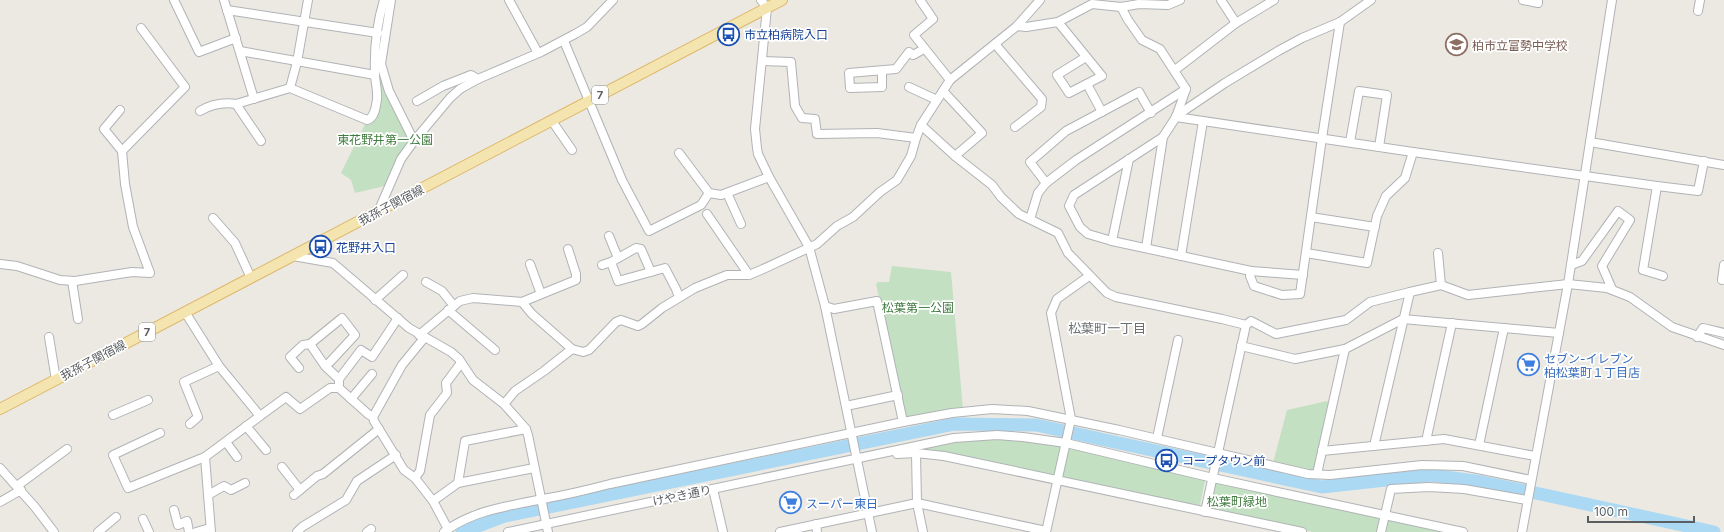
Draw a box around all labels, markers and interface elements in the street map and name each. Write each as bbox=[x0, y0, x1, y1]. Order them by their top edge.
bus stop icon: 市立柏病院入口 bbox=[715, 21, 741, 47]
place label: 市立柏病院入口 bbox=[744, 27, 828, 42]
school or university icon: 柏市立富勢中学校 bbox=[1444, 32, 1470, 58]
place label: 柏市立富勢中学校 bbox=[1472, 38, 1568, 53]
road number: 7 bbox=[592, 86, 608, 104]
park label: 東花野井第一公園 bbox=[337, 132, 433, 147]
street label: 我孫子関宿線 bbox=[356, 181, 426, 229]
bus stop icon: 花野井入口 bbox=[307, 234, 333, 260]
place label: 花野井入口 bbox=[336, 240, 396, 255]
park label: 松葉第一公園 bbox=[882, 300, 954, 315]
district label: 松葉町一丁目 bbox=[1068, 320, 1146, 336]
road number: 7 bbox=[139, 323, 155, 341]
street label: 我孫子関宿線 bbox=[58, 336, 128, 384]
place label: セブン-イレブン 柏松葉町１丁目店 bbox=[1544, 351, 1640, 380]
supermarket icon: セブン-イレブン 柏松葉町１丁目店 bbox=[1516, 352, 1542, 378]
bus stop icon: コープタウン前 bbox=[1153, 447, 1179, 473]
place label: コープタウン前 bbox=[1182, 453, 1265, 468]
street label: けやき通り bbox=[651, 481, 713, 509]
supermarket icon: スーパー東日 bbox=[778, 490, 804, 516]
park label: 松葉町緑地 bbox=[1207, 494, 1267, 509]
place label: スーパー東日 bbox=[806, 496, 878, 511]
scale bar bbox=[1588, 498, 1694, 524]
text: 100 m bbox=[1594, 504, 1628, 519]

